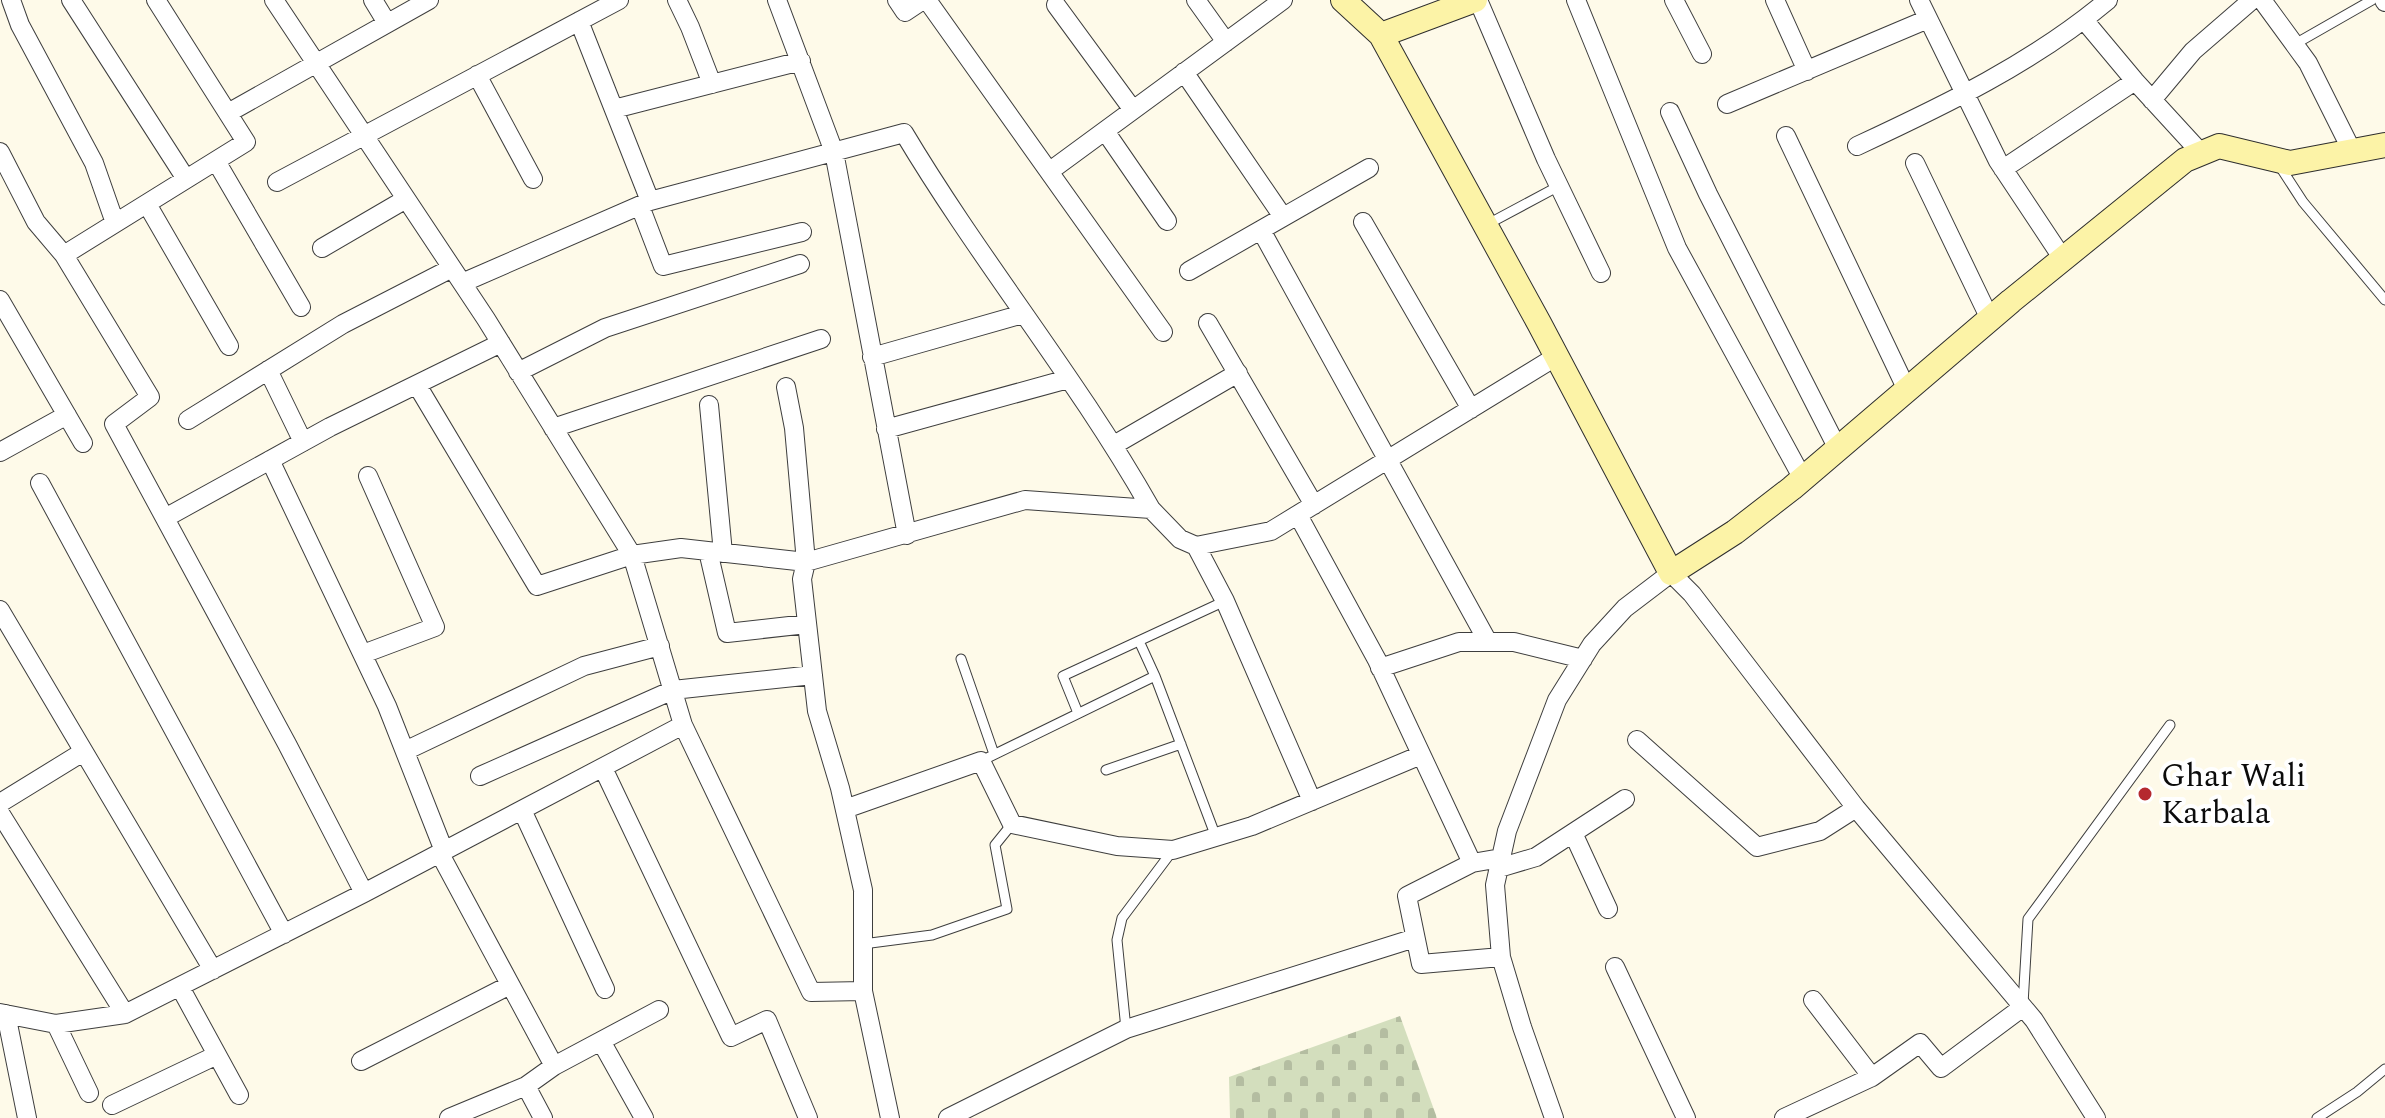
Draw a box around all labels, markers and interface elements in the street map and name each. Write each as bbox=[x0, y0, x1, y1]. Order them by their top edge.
place label: Ghar Wali Karbala bbox=[2161, 752, 2306, 838]
marker: Ghar Wali Karbala bbox=[2136, 785, 2154, 803]

